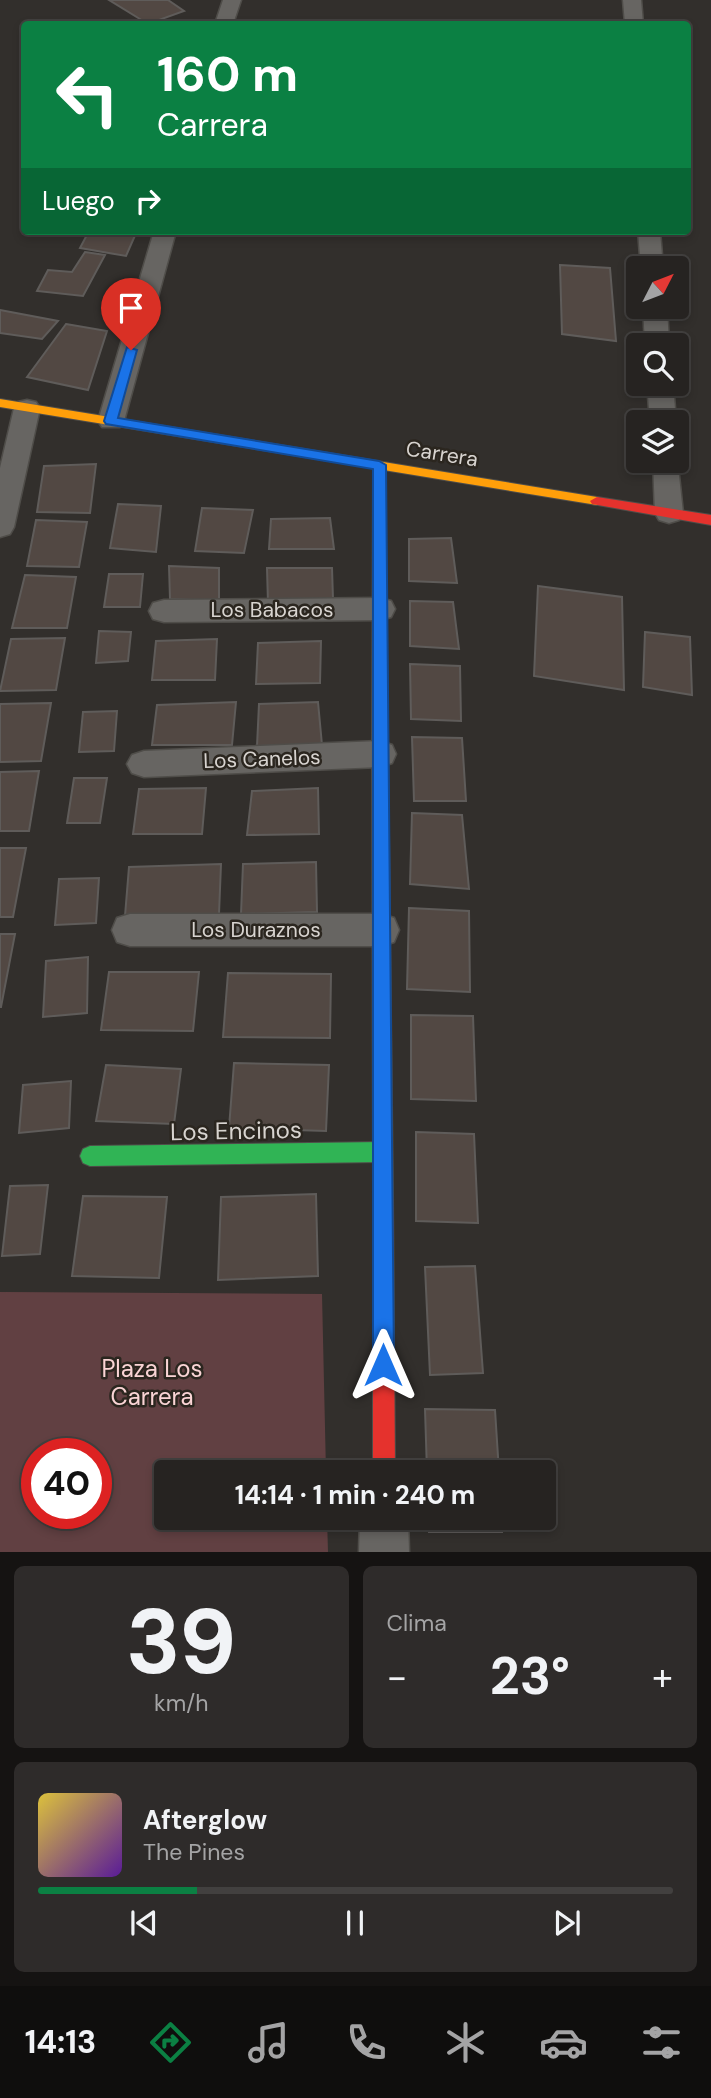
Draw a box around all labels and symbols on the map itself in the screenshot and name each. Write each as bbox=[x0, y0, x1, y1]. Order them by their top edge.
north arrow bbox=[626, 256, 690, 318]
pin bbox=[101, 278, 161, 350]
street label: Carrera bbox=[404, 434, 480, 474]
street label: Los Babacos bbox=[211, 596, 333, 624]
street label: Los Canelos bbox=[203, 743, 321, 775]
street label: Los Duraznos bbox=[191, 916, 321, 944]
street label: Los Encinos bbox=[170, 1114, 302, 1147]
position arrow bbox=[346, 1328, 420, 1402]
park label: Plaza Los Carrera bbox=[101, 1353, 203, 1412]
speed limit sign: 40 bbox=[21, 1438, 112, 1529]

